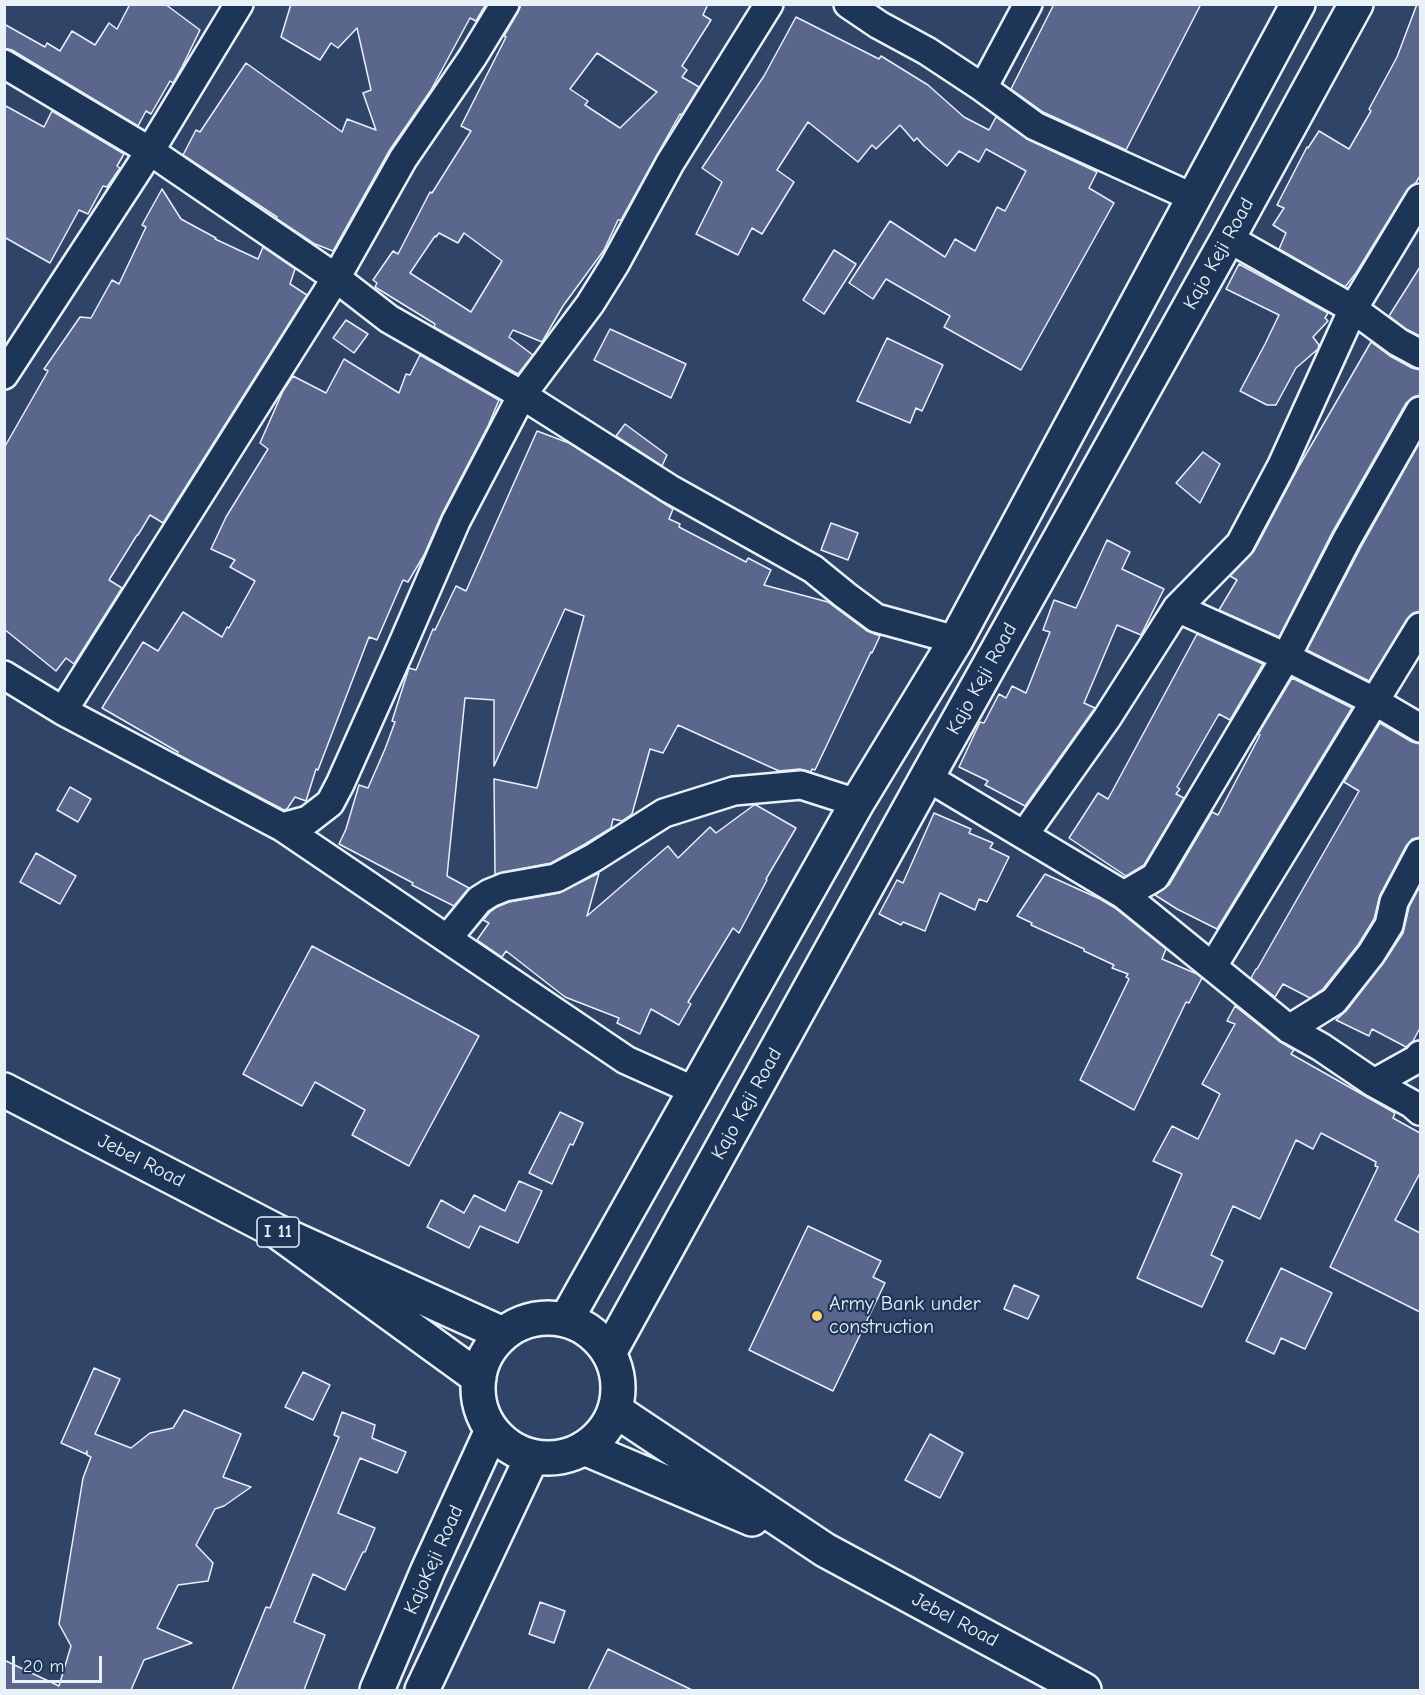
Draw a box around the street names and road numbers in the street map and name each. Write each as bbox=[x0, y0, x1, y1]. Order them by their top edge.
street label: Kajo Keji Road bbox=[1178, 194, 1260, 314]
street label: Kajo Keji Road bbox=[941, 619, 1023, 739]
street label: Kajo Keji Road bbox=[706, 1044, 788, 1164]
street label: Jebel Road bbox=[94, 1129, 188, 1193]
road number: I 11 bbox=[257, 1217, 299, 1247]
street label: KajoKeji Road bbox=[399, 1502, 469, 1618]
street label: Jebel Road bbox=[908, 1587, 1002, 1653]

